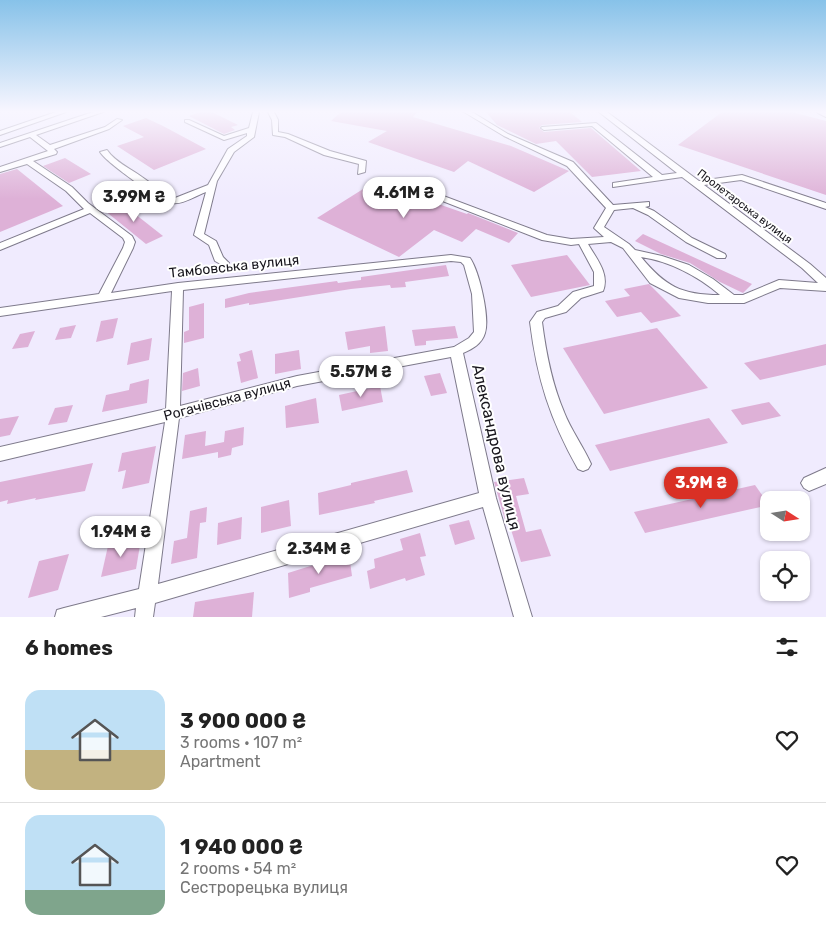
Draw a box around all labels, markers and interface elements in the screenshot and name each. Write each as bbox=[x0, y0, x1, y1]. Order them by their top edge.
street label: Пролетарська вулиця bbox=[695, 166, 795, 246]
pin: 4.61M ₴ bbox=[358, 176, 450, 219]
pin: 3.99M ₴ bbox=[88, 180, 180, 223]
text: 4.61M ₴ bbox=[374, 183, 434, 202]
text: 3.99M ₴ bbox=[103, 187, 165, 206]
street label: Тамбовська вулиця bbox=[168, 251, 300, 282]
pin: 5.57M ₴ bbox=[315, 356, 407, 398]
text: 5.57M ₴ bbox=[330, 362, 392, 381]
street label: Александрова вулиця bbox=[468, 362, 525, 532]
street label: Рогачівська вулиця bbox=[162, 374, 293, 425]
pin: 3.9M ₴ bbox=[660, 466, 742, 509]
text: 3.9M ₴ bbox=[675, 473, 727, 492]
north arrow bbox=[760, 491, 810, 541]
map controls bbox=[760, 491, 810, 601]
pin: 1.94M ₴ bbox=[75, 516, 167, 558]
text: 1.94M ₴ bbox=[91, 522, 151, 541]
pin: 2.34M ₴ bbox=[273, 532, 365, 575]
text: 2.34M ₴ bbox=[287, 539, 351, 558]
button: locate bbox=[760, 551, 810, 601]
icon: filters bbox=[773, 633, 801, 661]
text: 6 homes bbox=[25, 635, 113, 660]
text: 3 900 000 ₴ bbox=[180, 708, 306, 733]
icon: home bbox=[65, 710, 125, 770]
icon: heart bbox=[773, 726, 801, 754]
text: 3 rooms · 107 m² bbox=[180, 733, 302, 752]
text: Apartment bbox=[180, 752, 260, 771]
text: 1 940 000 ₴ bbox=[180, 834, 303, 859]
icon: home bbox=[65, 835, 125, 895]
icon: heart bbox=[773, 851, 801, 879]
text: 2 rooms · 54 m² bbox=[180, 859, 296, 878]
text: Сестрорецька вулиця bbox=[180, 878, 348, 897]

